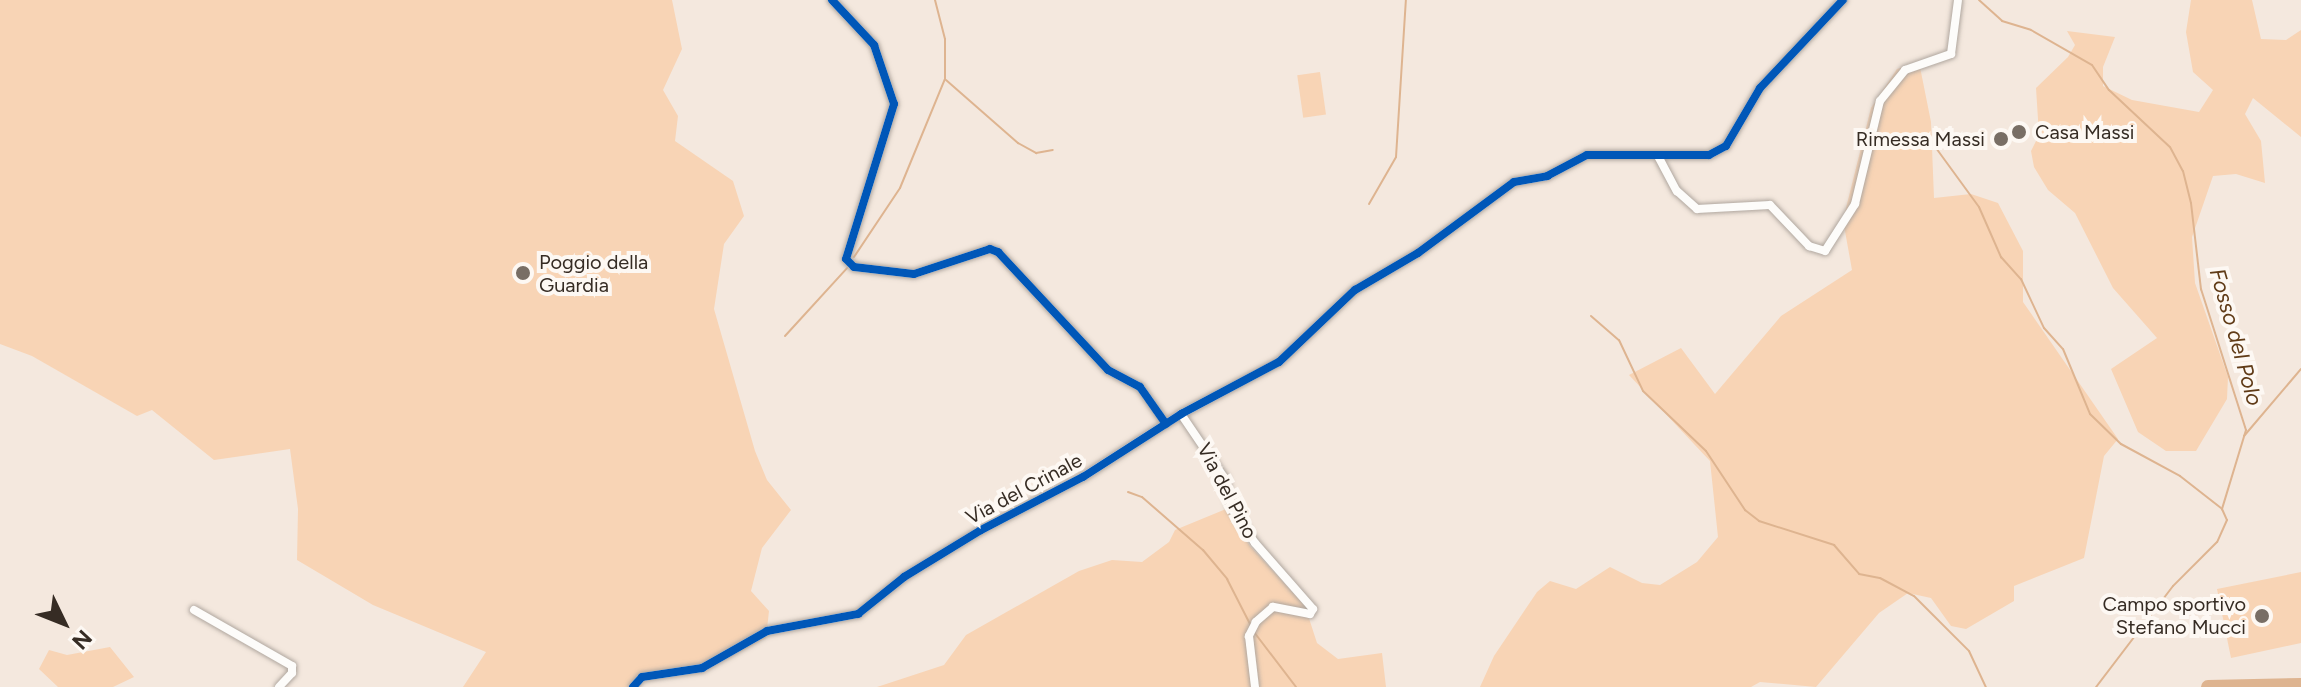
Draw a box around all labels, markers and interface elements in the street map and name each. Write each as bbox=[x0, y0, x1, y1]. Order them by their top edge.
place label: Casa Massi bbox=[2035, 120, 2134, 144]
marker: Casa Massi bbox=[2010, 123, 2028, 141]
place label: Rimessa Massi bbox=[1856, 127, 1985, 151]
marker: Rimessa Massi bbox=[1992, 130, 2010, 148]
place label: Poggio della Guardia bbox=[539, 250, 648, 297]
marker: Poggio della Guardia bbox=[514, 264, 532, 282]
water label: Fosso del Polo bbox=[2204, 265, 2268, 409]
street label: Via del Pino bbox=[1192, 439, 1262, 543]
street label: Via del Crinale bbox=[962, 448, 1086, 530]
north arrow bbox=[24, 583, 104, 663]
place label: Campo sportivo Stefano Mucci bbox=[2103, 592, 2246, 639]
marker: Campo sportivo Stefano Mucci bbox=[2253, 607, 2271, 625]
text: N bbox=[66, 624, 98, 655]

